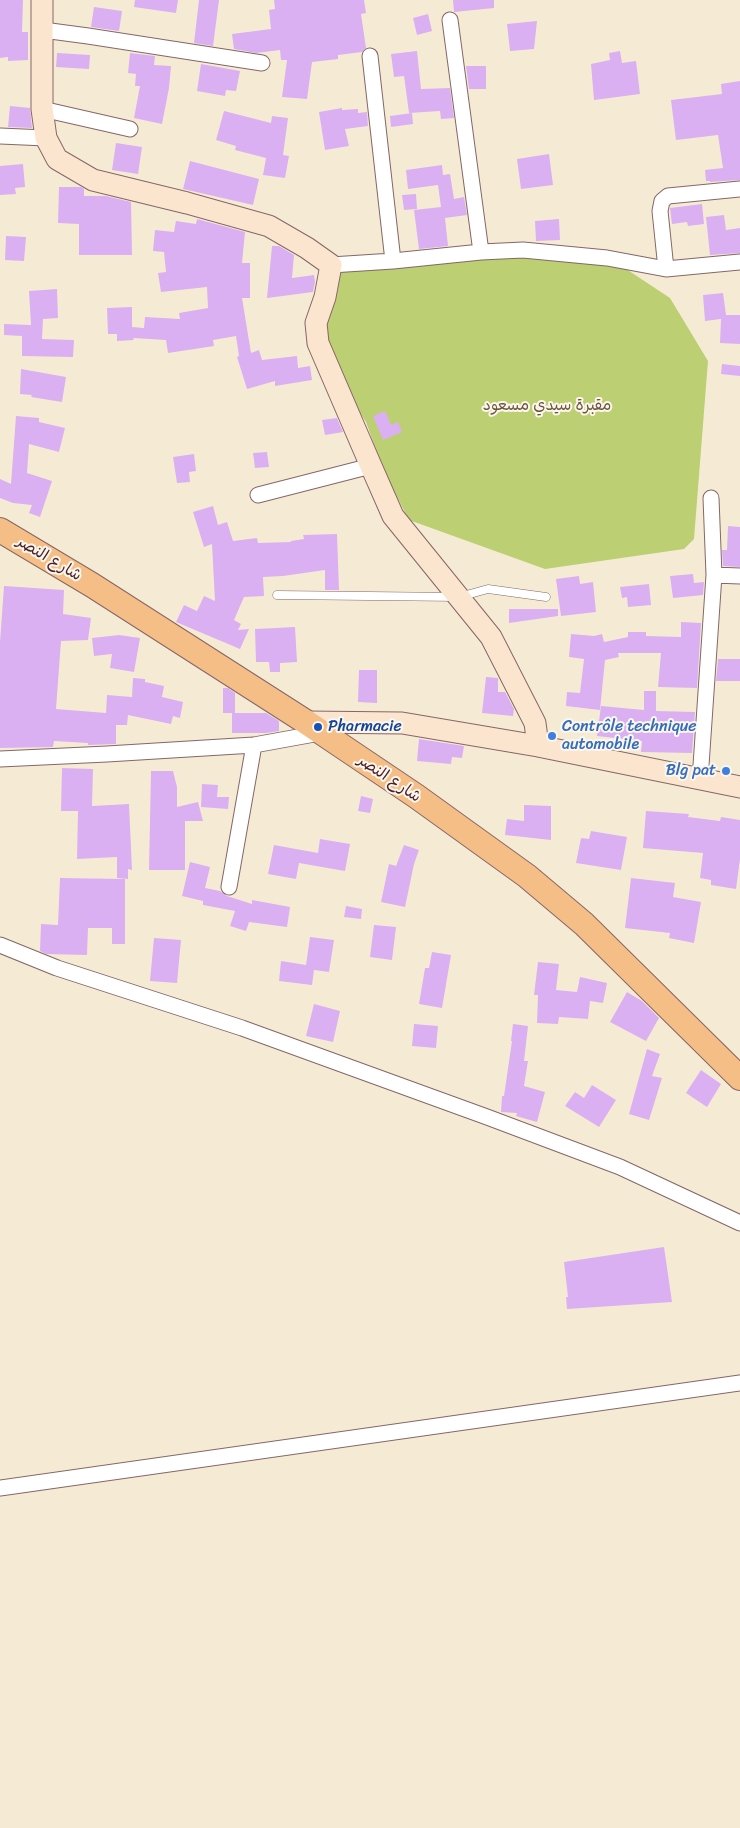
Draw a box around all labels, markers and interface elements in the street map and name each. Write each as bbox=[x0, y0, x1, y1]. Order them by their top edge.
park label: مقبرة سيدي مسعود bbox=[483, 396, 611, 416]
street label: شارع النصر bbox=[13, 532, 85, 586]
place label: Pharmacie bbox=[328, 717, 402, 737]
place label: Contrôle technique automobile bbox=[562, 717, 697, 755]
marker: Pharmacie bbox=[312, 721, 324, 733]
marker: Contrôle technique automobile bbox=[546, 730, 558, 742]
street label: شارع النصر bbox=[354, 751, 424, 807]
place label: Blg pat bbox=[666, 761, 716, 781]
marker: Blg pat bbox=[720, 765, 732, 777]

